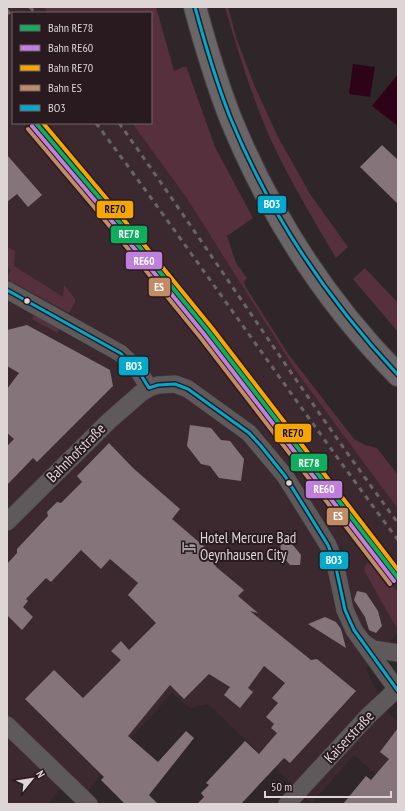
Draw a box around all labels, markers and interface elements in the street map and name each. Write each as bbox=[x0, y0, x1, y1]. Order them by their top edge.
legend bbox=[12, 12, 152, 124]
text: Bahn RE78 bbox=[48, 20, 93, 35]
text: Bahn RE60 bbox=[48, 40, 93, 55]
text: Bahn RE70 bbox=[48, 60, 93, 75]
text: Bahn ES bbox=[48, 80, 82, 95]
text: BO3 bbox=[48, 100, 66, 115]
line badge: BO3 bbox=[257, 195, 287, 214]
text: BO3 bbox=[264, 197, 280, 211]
line badge: RE70 bbox=[96, 200, 134, 219]
text: RE70 bbox=[105, 202, 125, 216]
line badge: RE78 bbox=[110, 225, 148, 244]
text: RE78 bbox=[119, 227, 139, 241]
line badge: RE60 bbox=[125, 251, 163, 270]
text: RE60 bbox=[134, 254, 154, 268]
line badge: ES bbox=[148, 277, 171, 297]
text: ES bbox=[154, 280, 164, 294]
unlabelled marker bbox=[22, 296, 32, 306]
line badge: BO3 bbox=[118, 356, 149, 376]
text: BO3 bbox=[126, 359, 142, 373]
street label: Bahnhofstraße bbox=[42, 419, 109, 486]
line badge: RE70 bbox=[274, 423, 312, 443]
text: RE70 bbox=[283, 426, 303, 440]
line badge: RE78 bbox=[290, 453, 328, 472]
text: RE78 bbox=[299, 456, 319, 470]
unlabelled marker bbox=[284, 478, 294, 488]
line badge: RE60 bbox=[305, 480, 343, 499]
text: RE60 bbox=[314, 482, 334, 496]
line badge: ES bbox=[326, 507, 349, 526]
text: ES bbox=[333, 509, 343, 523]
place label: Hotel Mercure Bad Oeynhausen City bbox=[200, 528, 296, 564]
hotel icon: Hotel Mercure Bad Oeynhausen City bbox=[181, 539, 197, 555]
line badge: BO3 bbox=[319, 551, 349, 570]
text: BO3 bbox=[326, 553, 342, 567]
street label: Kaiserstraße bbox=[320, 707, 378, 767]
north arrow bbox=[12, 759, 52, 799]
text: N bbox=[33, 768, 48, 780]
scale bar bbox=[265, 773, 391, 799]
text: 50 m bbox=[271, 779, 292, 794]

